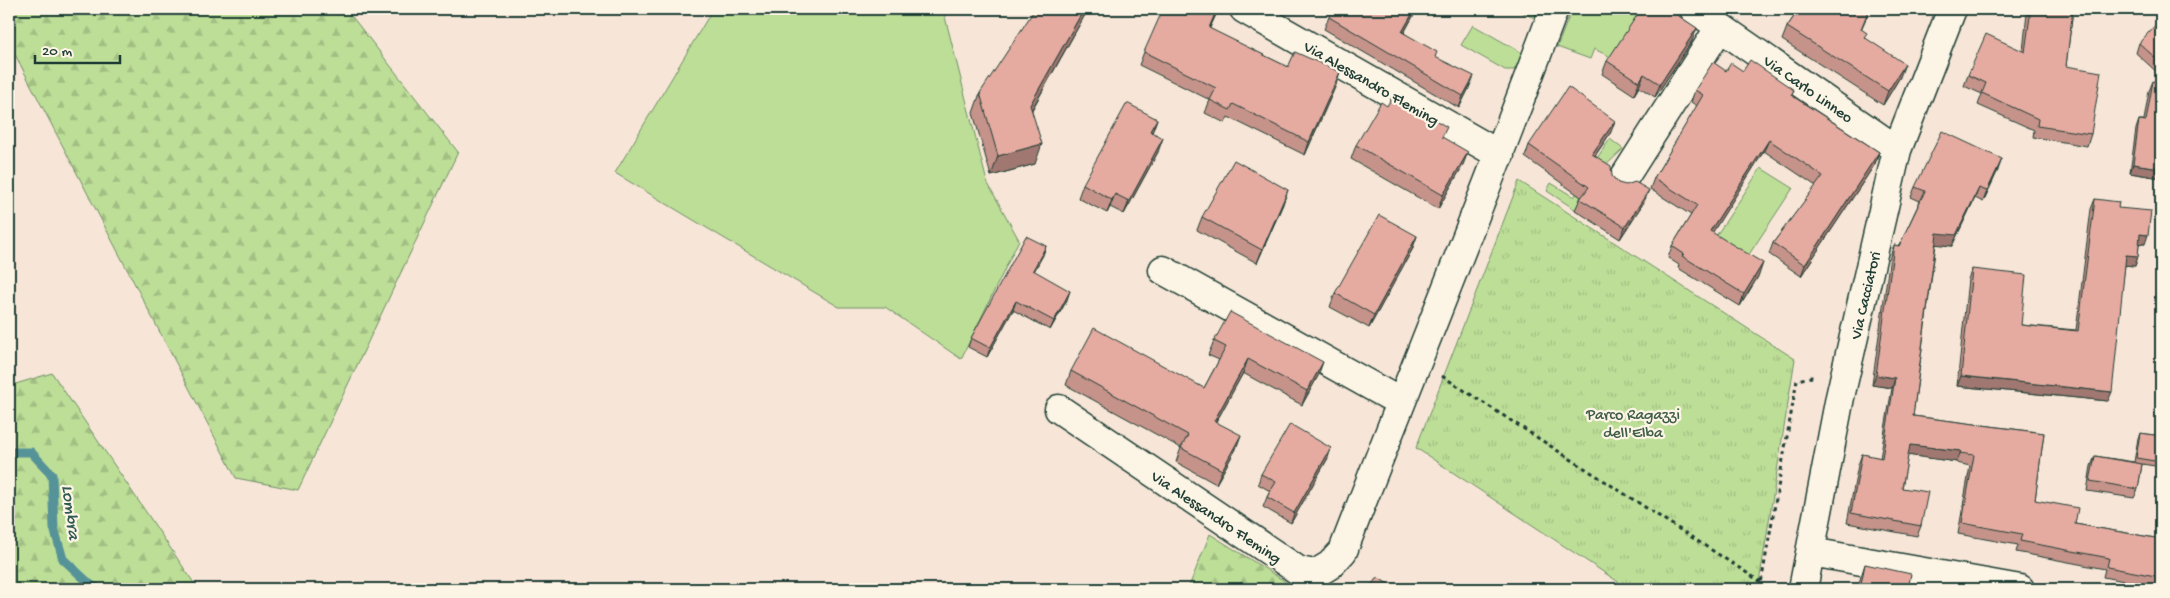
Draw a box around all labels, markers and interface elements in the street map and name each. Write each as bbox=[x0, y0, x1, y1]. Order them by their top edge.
scale bar bbox=[35, 32, 120, 64]
street label: Via Alessandro Fleming bbox=[1298, 38, 1441, 132]
text: 20 m bbox=[42, 43, 72, 61]
street label: Via Carlo Linneo bbox=[1758, 52, 1855, 129]
street label: Via Cacciatori bbox=[1848, 250, 1887, 343]
park label: Parco Ragazzi dell'Elba bbox=[1585, 407, 1680, 444]
street label: Via Alessandro Fleming bbox=[1145, 468, 1284, 570]
water label: Lombra bbox=[56, 484, 83, 542]

